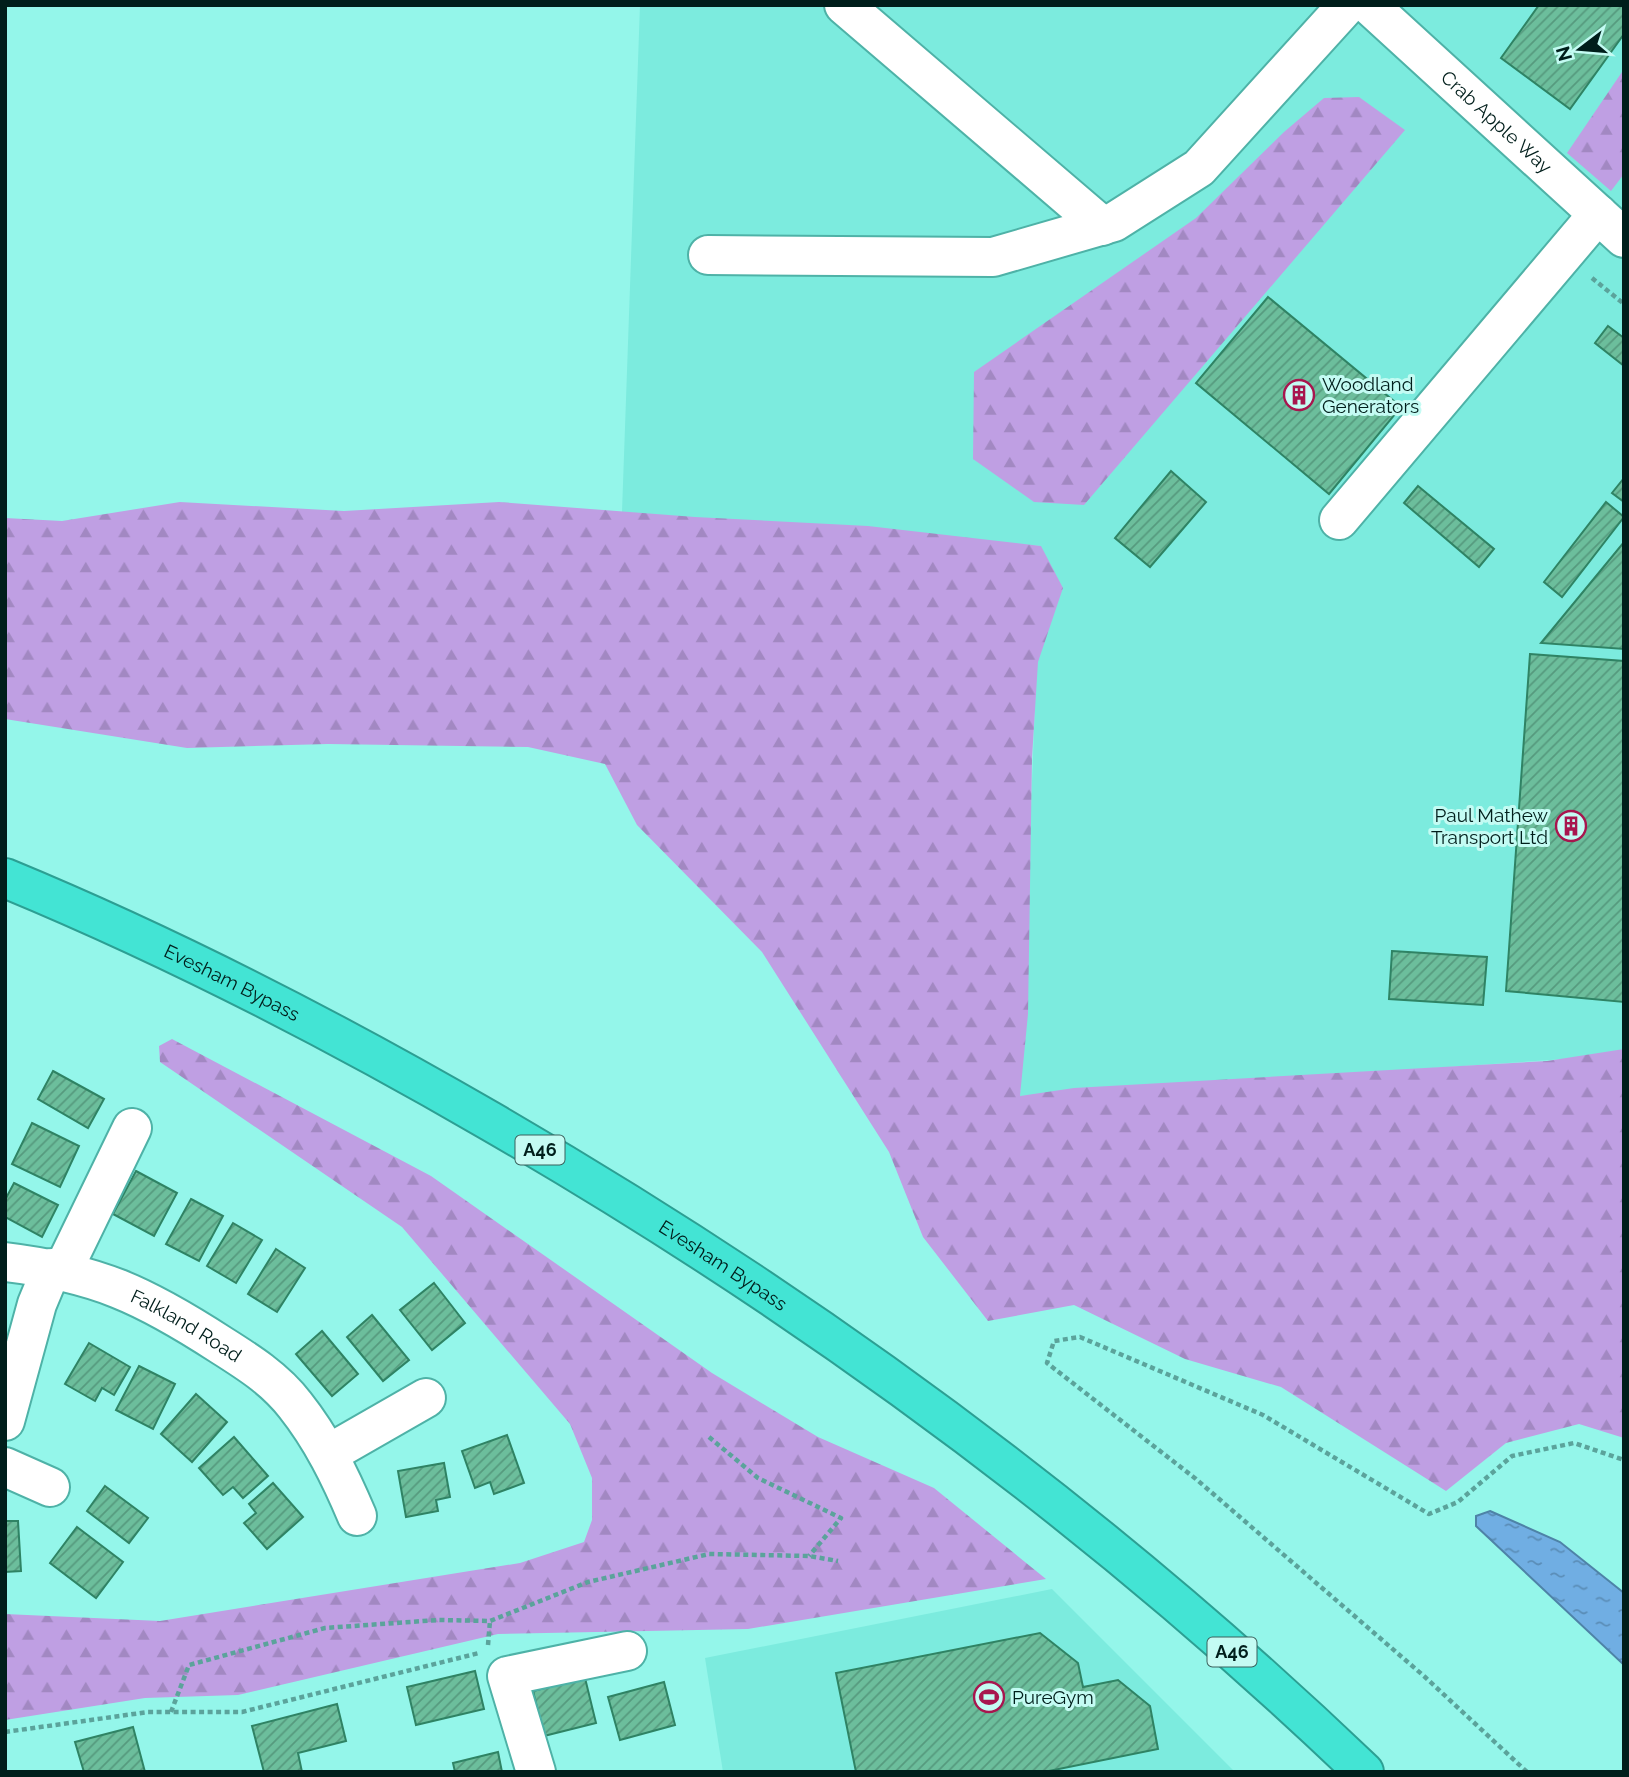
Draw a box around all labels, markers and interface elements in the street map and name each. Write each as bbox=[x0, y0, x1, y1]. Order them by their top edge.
north arrow bbox=[1545, 14, 1615, 84]
text: N bbox=[1551, 44, 1576, 64]
street label: Crab Apple Way bbox=[1437, 66, 1557, 178]
place label: Woodland Generators bbox=[1322, 373, 1419, 417]
building icon: Woodland Generators bbox=[1282, 378, 1316, 412]
place label: Paul Mathew Transport Ltd bbox=[1431, 804, 1549, 848]
building icon: Paul Mathew Transport Ltd bbox=[1554, 809, 1588, 843]
street label: Evesham Bypass bbox=[161, 939, 304, 1025]
road number: A46 bbox=[516, 1135, 564, 1164]
street label: Evesham Bypass bbox=[655, 1215, 791, 1315]
street label: Falkland Road bbox=[127, 1285, 246, 1366]
road number: A46 bbox=[1208, 1638, 1256, 1666]
sports icon: PureGym bbox=[972, 1680, 1006, 1714]
place label: PureGym bbox=[1012, 1686, 1094, 1708]

